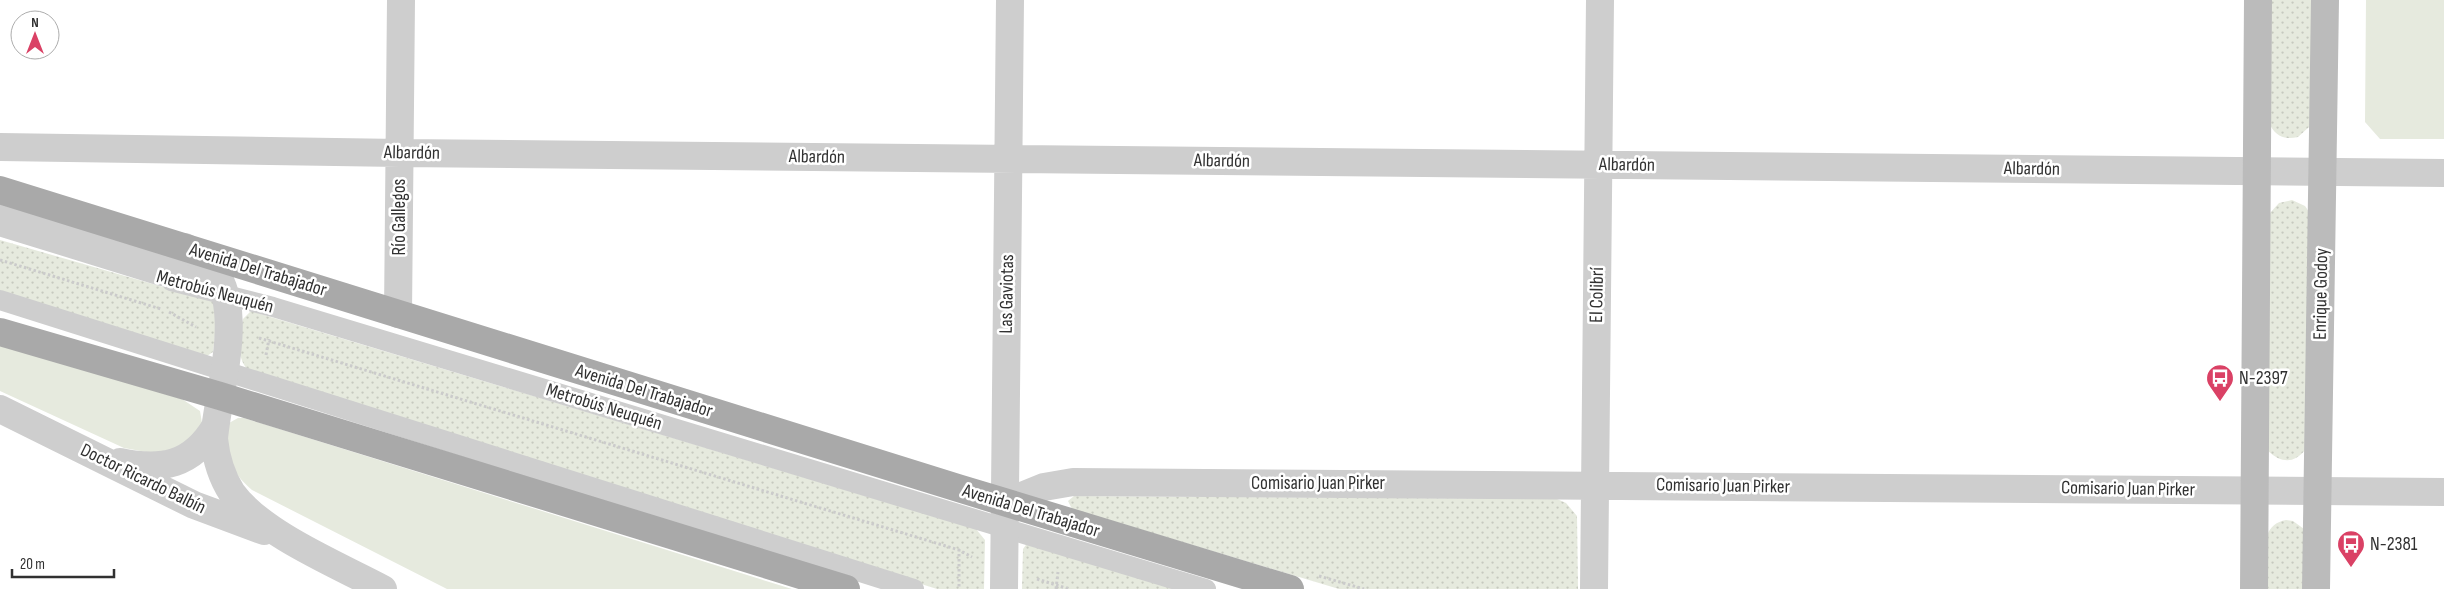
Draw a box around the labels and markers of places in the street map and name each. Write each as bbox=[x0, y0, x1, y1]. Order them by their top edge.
bus stop icon: N-2397 bbox=[2205, 363, 2235, 402]
place label: N-2397 bbox=[2239, 367, 2288, 390]
bus stop icon: N-2381 bbox=[2336, 529, 2366, 568]
place label: N-2381 bbox=[2370, 533, 2418, 556]

